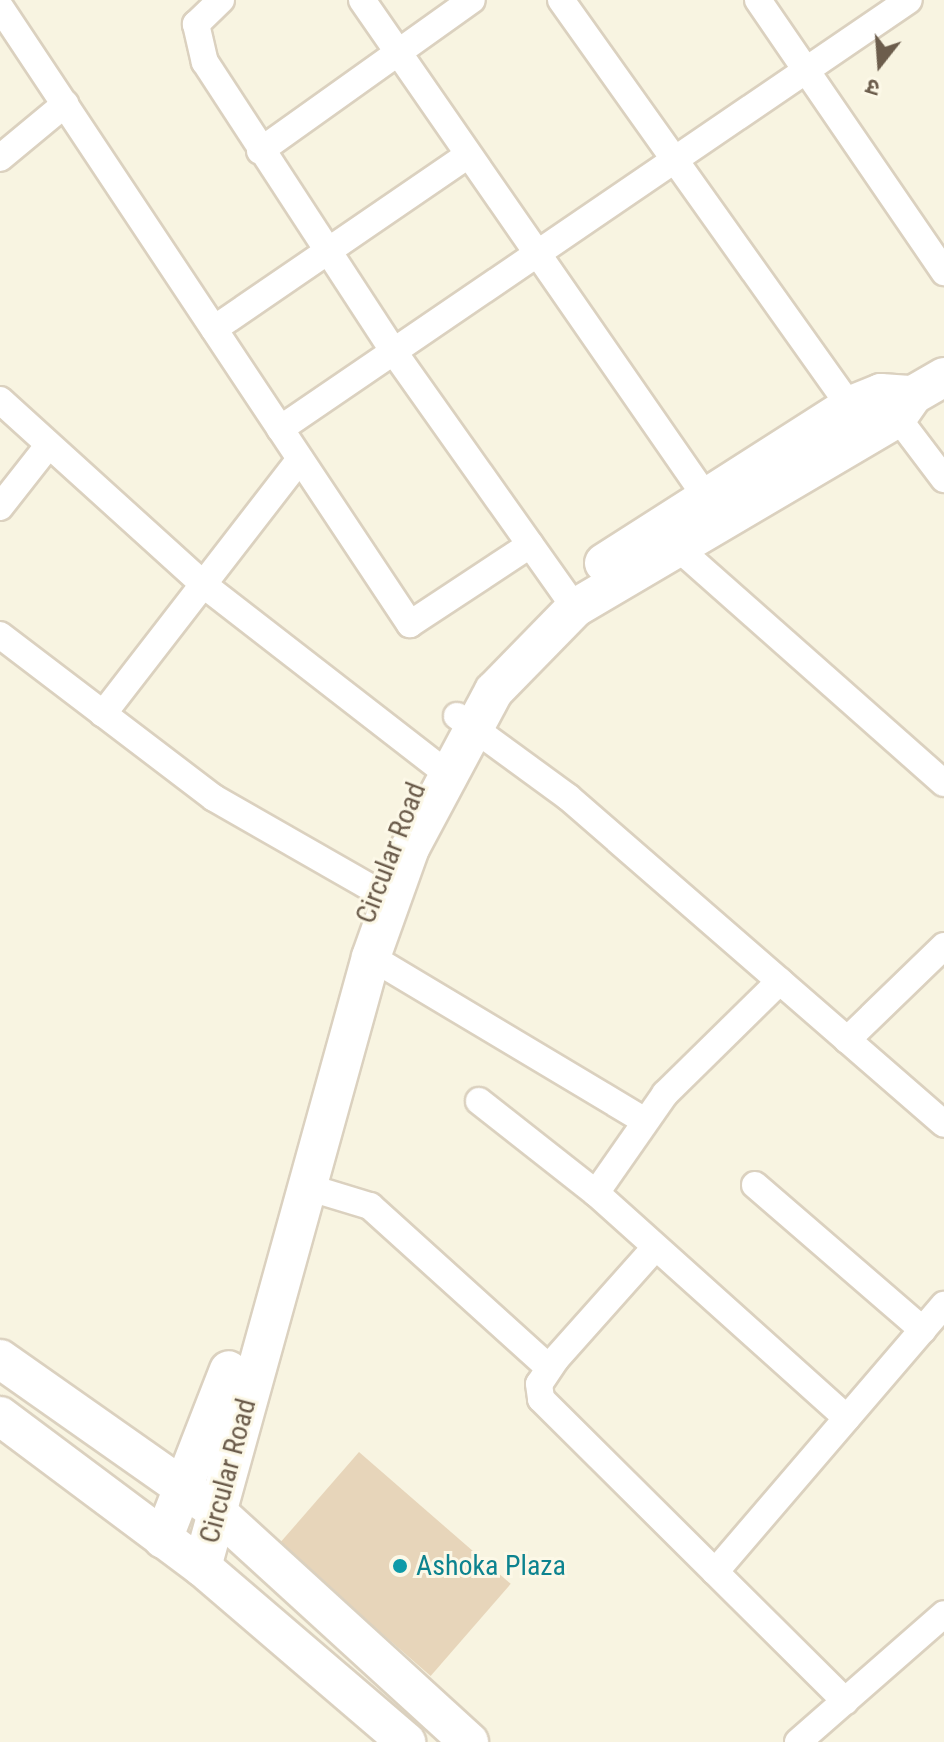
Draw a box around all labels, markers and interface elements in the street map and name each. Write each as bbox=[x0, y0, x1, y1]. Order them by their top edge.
north arrow bbox=[840, 24, 920, 104]
text: उ bbox=[863, 74, 883, 101]
street label: Circular Road bbox=[349, 778, 433, 928]
street label: Circular Road bbox=[193, 1395, 263, 1547]
place label: Ashoka Plaza bbox=[416, 1549, 566, 1583]
marker: Ashoka Plaza bbox=[391, 1557, 409, 1575]

